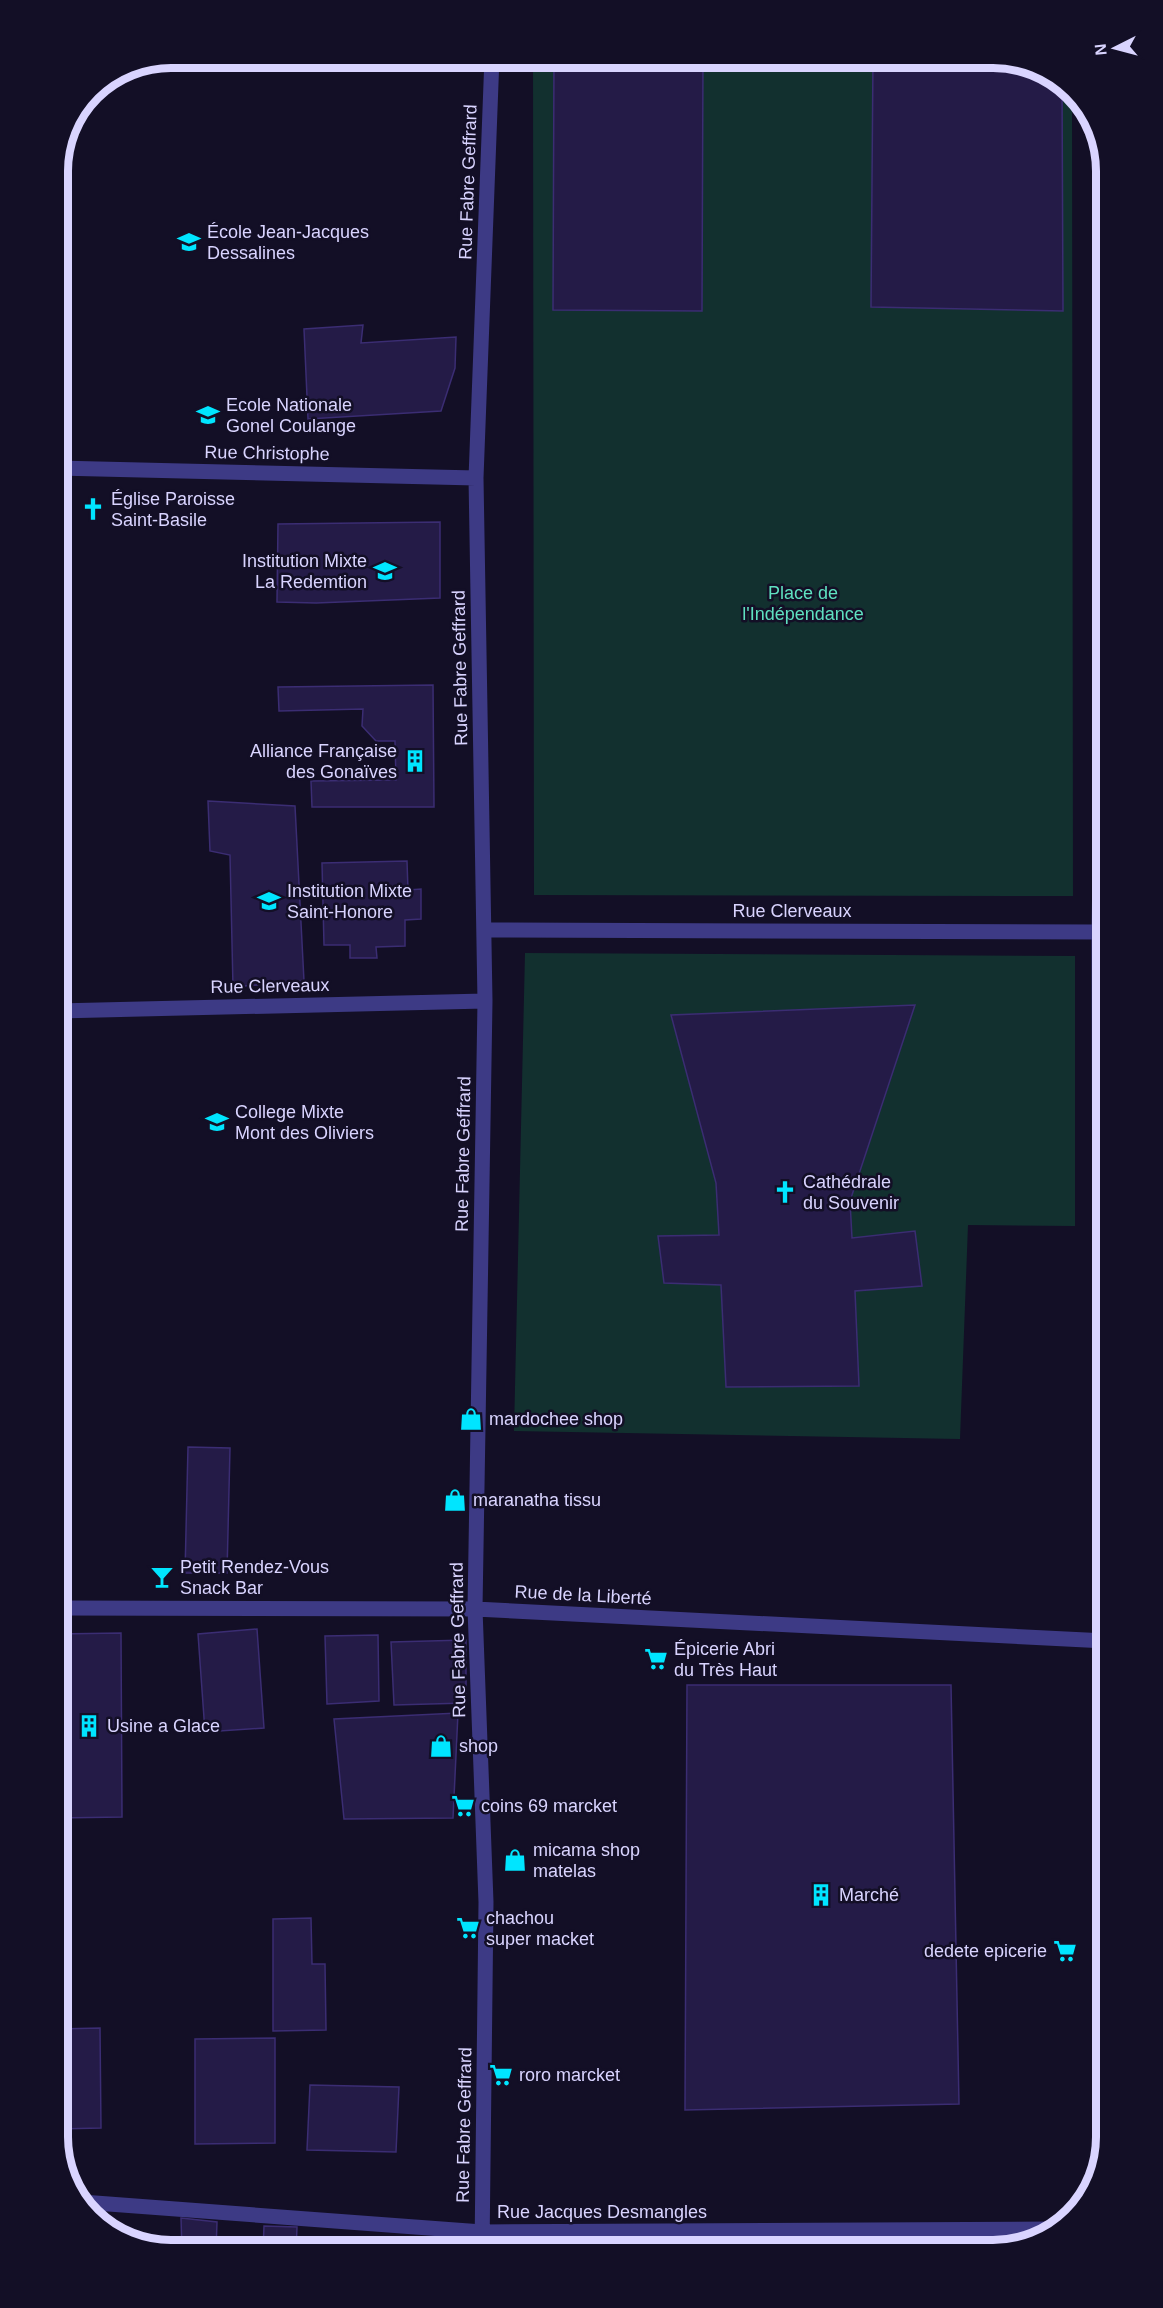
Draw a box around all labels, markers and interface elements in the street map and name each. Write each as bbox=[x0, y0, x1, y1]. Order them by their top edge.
north arrow bbox=[1085, 18, 1145, 78]
text: N bbox=[1092, 43, 1110, 56]
street label: Rue Fabre Geffrard bbox=[455, 104, 481, 260]
place label: École Jean-Jacques Dessalines bbox=[207, 222, 369, 263]
school or university icon: École Jean-Jacques Dessalines bbox=[176, 229, 202, 255]
place label: Ecole Nationale Gonel Coulange bbox=[226, 395, 356, 436]
school or university icon: Ecole Nationale Gonel Coulange bbox=[195, 402, 221, 428]
street label: Rue Christophe bbox=[204, 442, 330, 464]
place label: Église Paroisse Saint-Basile bbox=[111, 489, 235, 530]
church icon: Église Paroisse Saint-Basile bbox=[80, 496, 106, 522]
place label: Institution Mixte La Redemtion bbox=[242, 551, 367, 592]
school or university icon: Institution Mixte La Redemtion bbox=[372, 558, 398, 584]
park label: Place de l'Indépendance bbox=[742, 583, 864, 624]
street label: Rue Fabre Geffrard bbox=[449, 590, 471, 746]
place label: Alliance Française des Gonaïves bbox=[250, 741, 397, 782]
building icon: Alliance Française des Gonaïves bbox=[402, 748, 428, 774]
place label: Institution Mixte Saint-Honore bbox=[287, 881, 412, 922]
school or university icon: Institution Mixte Saint-Honore bbox=[256, 888, 282, 914]
street label: Rue Clerveaux bbox=[732, 901, 852, 921]
street label: Rue Clerveaux bbox=[210, 975, 330, 997]
street label: Rue Fabre Geffrard bbox=[452, 1076, 474, 1232]
place label: College Mixte Mont des Oliviers bbox=[235, 1102, 374, 1143]
school or university icon: College Mixte Mont des Oliviers bbox=[204, 1109, 230, 1135]
place label: Cathédrale du Souvenir bbox=[803, 1172, 899, 1213]
church icon: Cathédrale du Souvenir bbox=[772, 1179, 798, 1205]
shop icon: mardochee shop bbox=[458, 1406, 484, 1432]
place label: mardochee shop bbox=[489, 1409, 623, 1429]
shop icon: maranatha tissu bbox=[442, 1487, 468, 1513]
place label: maranatha tissu bbox=[473, 1490, 601, 1510]
place label: Petit Rendez-Vous Snack Bar bbox=[180, 1557, 329, 1598]
street label: Rue Fabre Geffrard bbox=[447, 1562, 469, 1718]
bar icon: Petit Rendez-Vous Snack Bar bbox=[149, 1564, 175, 1590]
street label: Rue de la Liberté bbox=[514, 1581, 652, 1609]
place label: Épicerie Abri du Très Haut bbox=[674, 1639, 777, 1680]
supermarket icon: Épicerie Abri du Très Haut bbox=[643, 1646, 669, 1672]
building icon: Usine a Glace bbox=[76, 1713, 102, 1739]
place label: Usine a Glace bbox=[107, 1716, 220, 1736]
shop icon: shop bbox=[428, 1733, 454, 1759]
place label: shop bbox=[459, 1736, 498, 1756]
supermarket icon: coins 69 marcket bbox=[450, 1793, 476, 1819]
place label: coins 69 marcket bbox=[481, 1796, 617, 1816]
place label: micama shop matelas bbox=[533, 1840, 640, 1881]
shop icon: micama shop matelas bbox=[502, 1847, 528, 1873]
building icon: Marché bbox=[808, 1882, 834, 1908]
place label: Marché bbox=[839, 1885, 899, 1905]
place label: chachou super macket bbox=[486, 1908, 594, 1949]
supermarket icon: chachou super macket bbox=[455, 1915, 481, 1941]
supermarket icon: dedete epicerie bbox=[1052, 1938, 1078, 1964]
place label: dedete epicerie bbox=[924, 1941, 1047, 1961]
street label: Rue Fabre Geffrard bbox=[453, 2047, 475, 2203]
supermarket icon: roro marcket bbox=[488, 2062, 514, 2088]
place label: roro marcket bbox=[519, 2065, 620, 2085]
street label: Rue Jacques Desmangles bbox=[497, 2202, 707, 2222]

